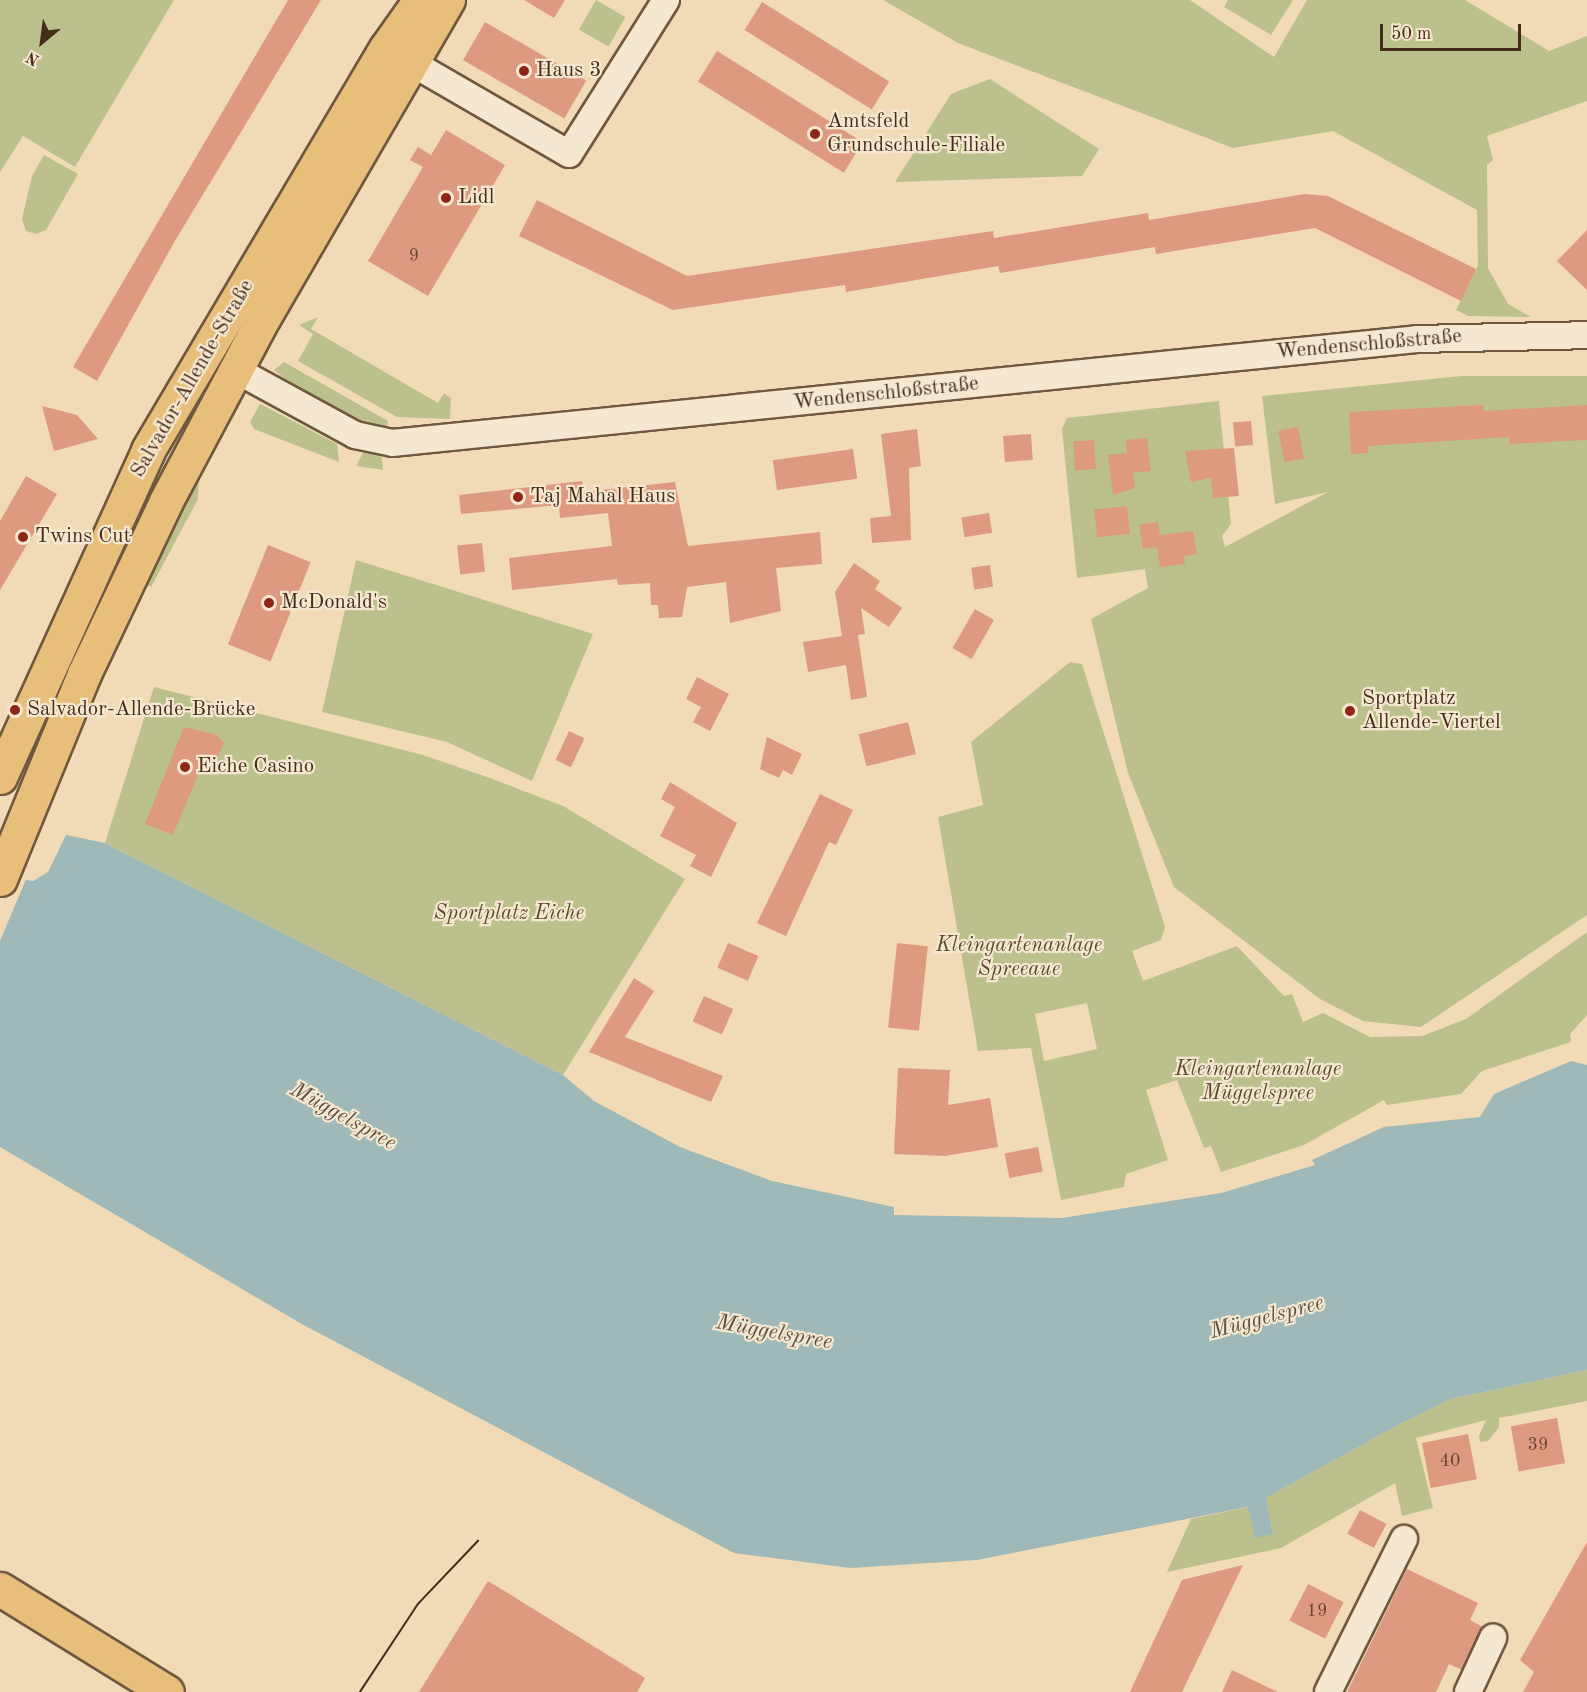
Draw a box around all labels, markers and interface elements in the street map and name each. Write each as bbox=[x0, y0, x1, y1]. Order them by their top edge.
north arrow bbox=[12, 12, 72, 72]
scale bar bbox=[1383, 12, 1524, 50]
text: 50 m bbox=[1391, 25, 1431, 43]
text: N bbox=[24, 48, 43, 68]
place label: Haus 3 bbox=[536, 58, 601, 84]
marker: Haus 3 bbox=[517, 64, 531, 78]
place label: Amtsfeld Grundschule-Filiale bbox=[827, 109, 1005, 159]
marker: Amtsfeld Grundschule-Filiale bbox=[808, 127, 822, 141]
place label: Lidl bbox=[458, 185, 494, 211]
marker: Lidl bbox=[439, 191, 453, 205]
house number: 9 bbox=[409, 245, 419, 267]
street label: Salvador-Allende-Straße bbox=[126, 275, 260, 483]
street label: Wendenschloßstraße bbox=[1275, 324, 1463, 366]
street label: Wendenschloßstraße bbox=[792, 372, 980, 416]
place label: Taj Mahal Haus bbox=[530, 484, 675, 510]
marker: Taj Mahal Haus bbox=[511, 490, 525, 504]
place label: Twins Cut bbox=[35, 524, 131, 550]
marker: Twins Cut bbox=[16, 530, 30, 544]
place label: McDonald's bbox=[281, 590, 387, 616]
marker: McDonald's bbox=[262, 596, 276, 610]
place label: Sportplatz Allende-Viertel bbox=[1362, 686, 1501, 736]
place label: Salvador-Allende-Brücke bbox=[27, 697, 255, 723]
marker: Salvador-Allende-Brücke bbox=[8, 703, 22, 717]
marker: Sportplatz Allende-Viertel bbox=[1343, 704, 1357, 718]
place label: Eiche Casino bbox=[197, 754, 314, 780]
marker: Eiche Casino bbox=[178, 760, 192, 774]
park label: Sportplatz Eiche bbox=[434, 901, 584, 927]
park label: Kleingartenanlage Spreeaue bbox=[936, 933, 1102, 983]
park label: Kleingartenanlage Müggelspree bbox=[1175, 1057, 1341, 1107]
water label: Müggelspree bbox=[285, 1077, 401, 1157]
water label: Müggelspree bbox=[1207, 1290, 1327, 1346]
water label: Müggelspree bbox=[714, 1310, 834, 1356]
house number: 39 bbox=[1528, 1434, 1548, 1456]
house number: 40 bbox=[1440, 1450, 1460, 1472]
house number: 19 bbox=[1307, 1600, 1327, 1622]

